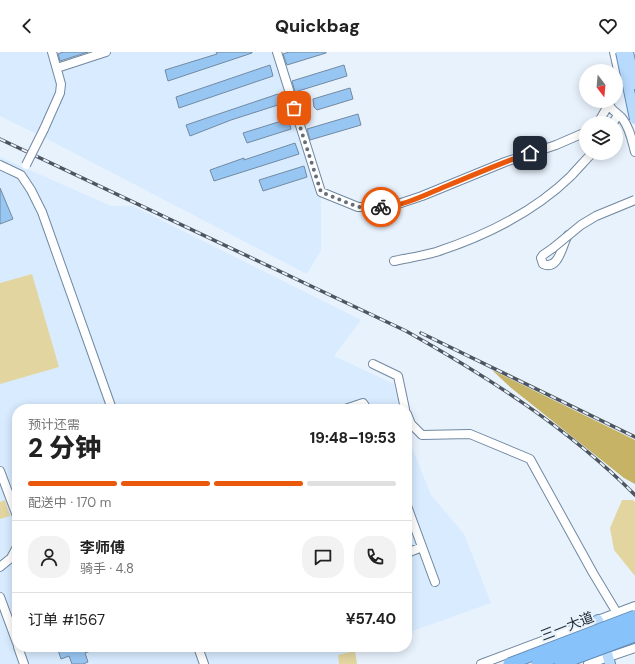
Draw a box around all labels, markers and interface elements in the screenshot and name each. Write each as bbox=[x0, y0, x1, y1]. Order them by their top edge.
text: Quickbag bbox=[275, 14, 360, 38]
icon: back bbox=[16, 15, 38, 37]
icon: heart bbox=[597, 15, 619, 37]
north arrow bbox=[579, 64, 623, 108]
map controls bbox=[579, 64, 623, 160]
pin bbox=[277, 91, 311, 125]
icon: bag bbox=[283, 97, 305, 119]
button: layers bbox=[579, 116, 623, 160]
pin bbox=[513, 136, 547, 170]
icon: home bbox=[519, 142, 541, 164]
courier bbox=[361, 187, 401, 227]
icon: bike bbox=[370, 196, 392, 218]
text: 预计还需 bbox=[28, 416, 80, 433]
text: 19:48–19:53 bbox=[310, 428, 396, 448]
text: 2 分钟 bbox=[28, 431, 101, 465]
text: 配送中 · 170 m bbox=[28, 494, 111, 511]
button: person bbox=[28, 536, 70, 578]
button: chat bbox=[302, 536, 344, 578]
button: phone bbox=[354, 536, 396, 578]
text: 李师傅 bbox=[80, 538, 125, 558]
text: 骑手 · 4.8 bbox=[80, 560, 134, 577]
street label: 三一大道 bbox=[538, 608, 596, 644]
text: ¥57.40 bbox=[346, 609, 396, 629]
text: 订单 #1567 bbox=[28, 610, 105, 630]

